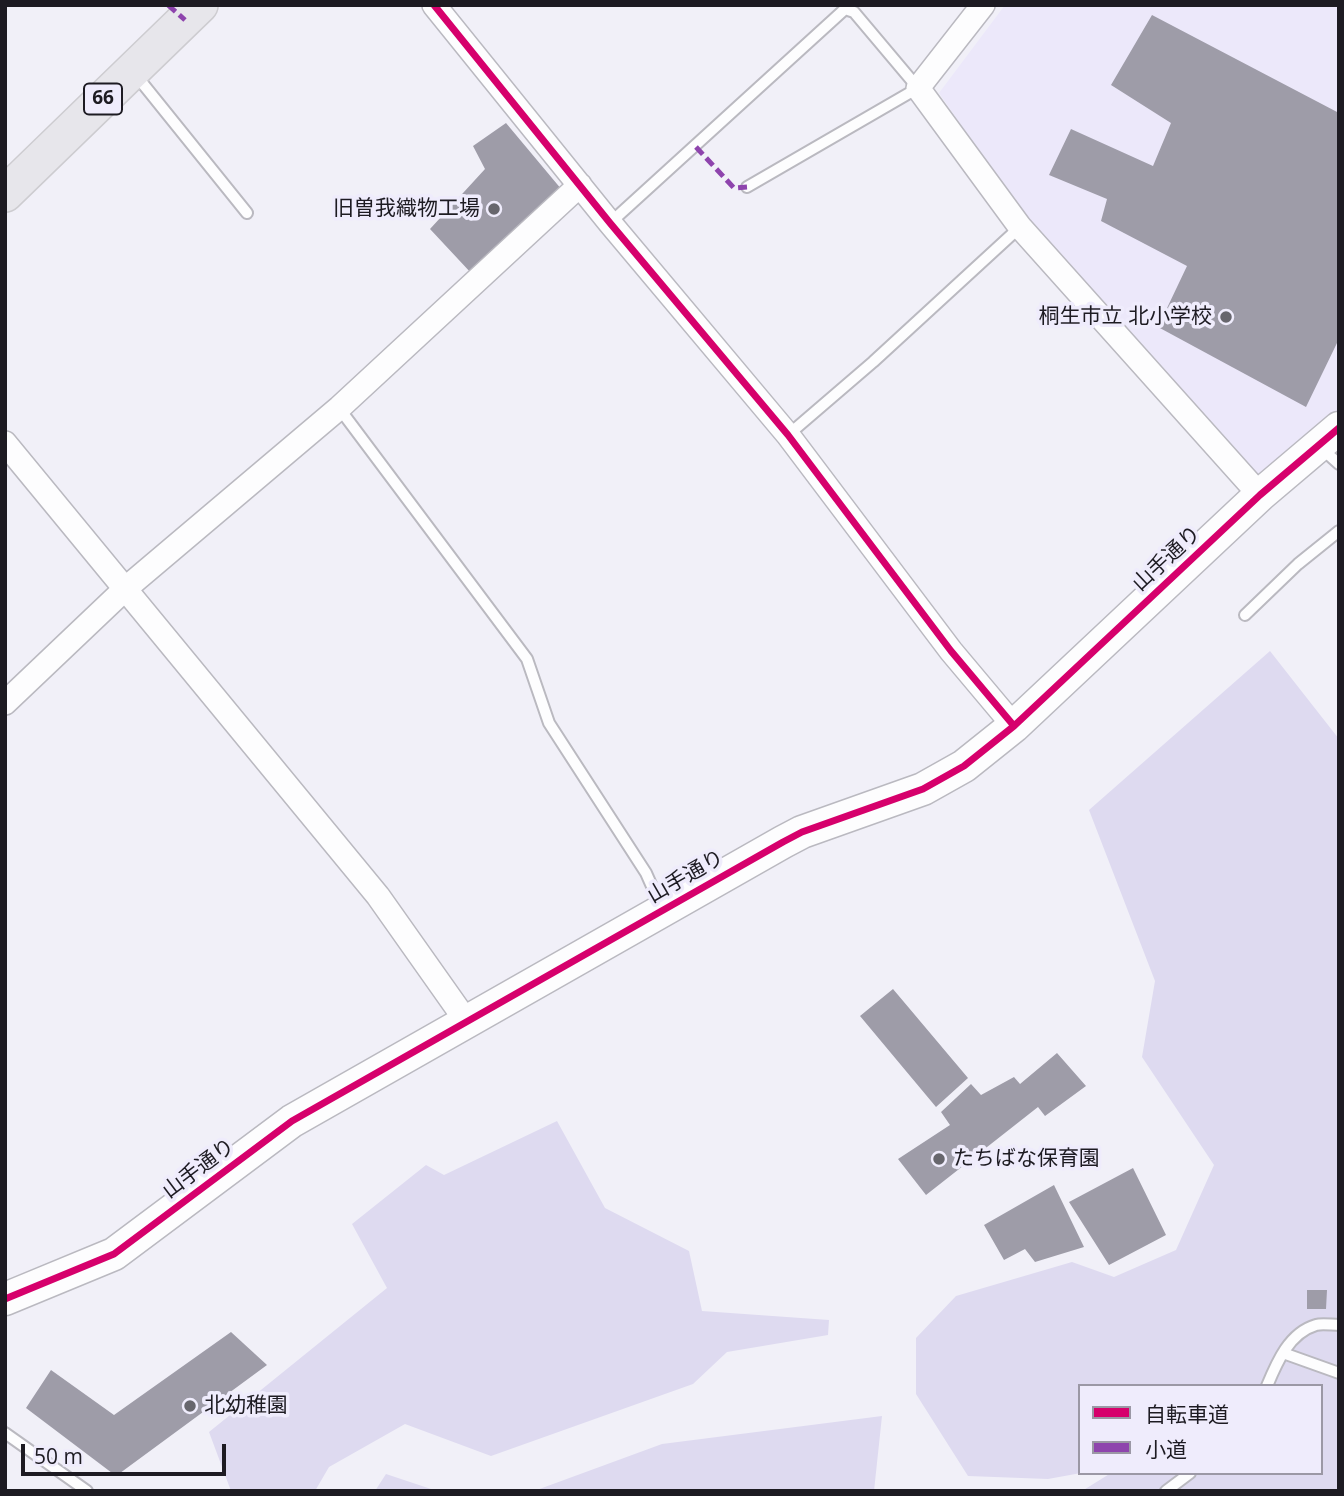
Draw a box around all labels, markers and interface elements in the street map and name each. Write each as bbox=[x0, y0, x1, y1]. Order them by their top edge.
road number: 66 bbox=[84, 83, 122, 114]
place label: 旧曽我織物工場 bbox=[333, 196, 480, 222]
marker: 旧曽我織物工場 bbox=[486, 201, 502, 217]
place label: 桐生市立 北小学校 bbox=[1039, 304, 1212, 330]
marker: 桐生市立 北小学校 bbox=[1218, 309, 1234, 325]
street label: 山手通り bbox=[1128, 521, 1206, 597]
street label: 山手通り bbox=[643, 845, 729, 909]
street label: 山手通り bbox=[158, 1134, 240, 1204]
place label: たちばな保育園 bbox=[953, 1146, 1100, 1172]
marker: たちばな保育園 bbox=[931, 1151, 947, 1167]
legend bbox=[1078, 1384, 1323, 1475]
place label: 北幼稚園 bbox=[204, 1393, 288, 1419]
marker: 北幼稚園 bbox=[182, 1398, 198, 1414]
text: 自転車道 bbox=[1145, 1400, 1229, 1428]
scale bar bbox=[24, 1430, 229, 1474]
text: 小道 bbox=[1145, 1435, 1187, 1463]
text: 50 m bbox=[34, 1442, 83, 1470]

